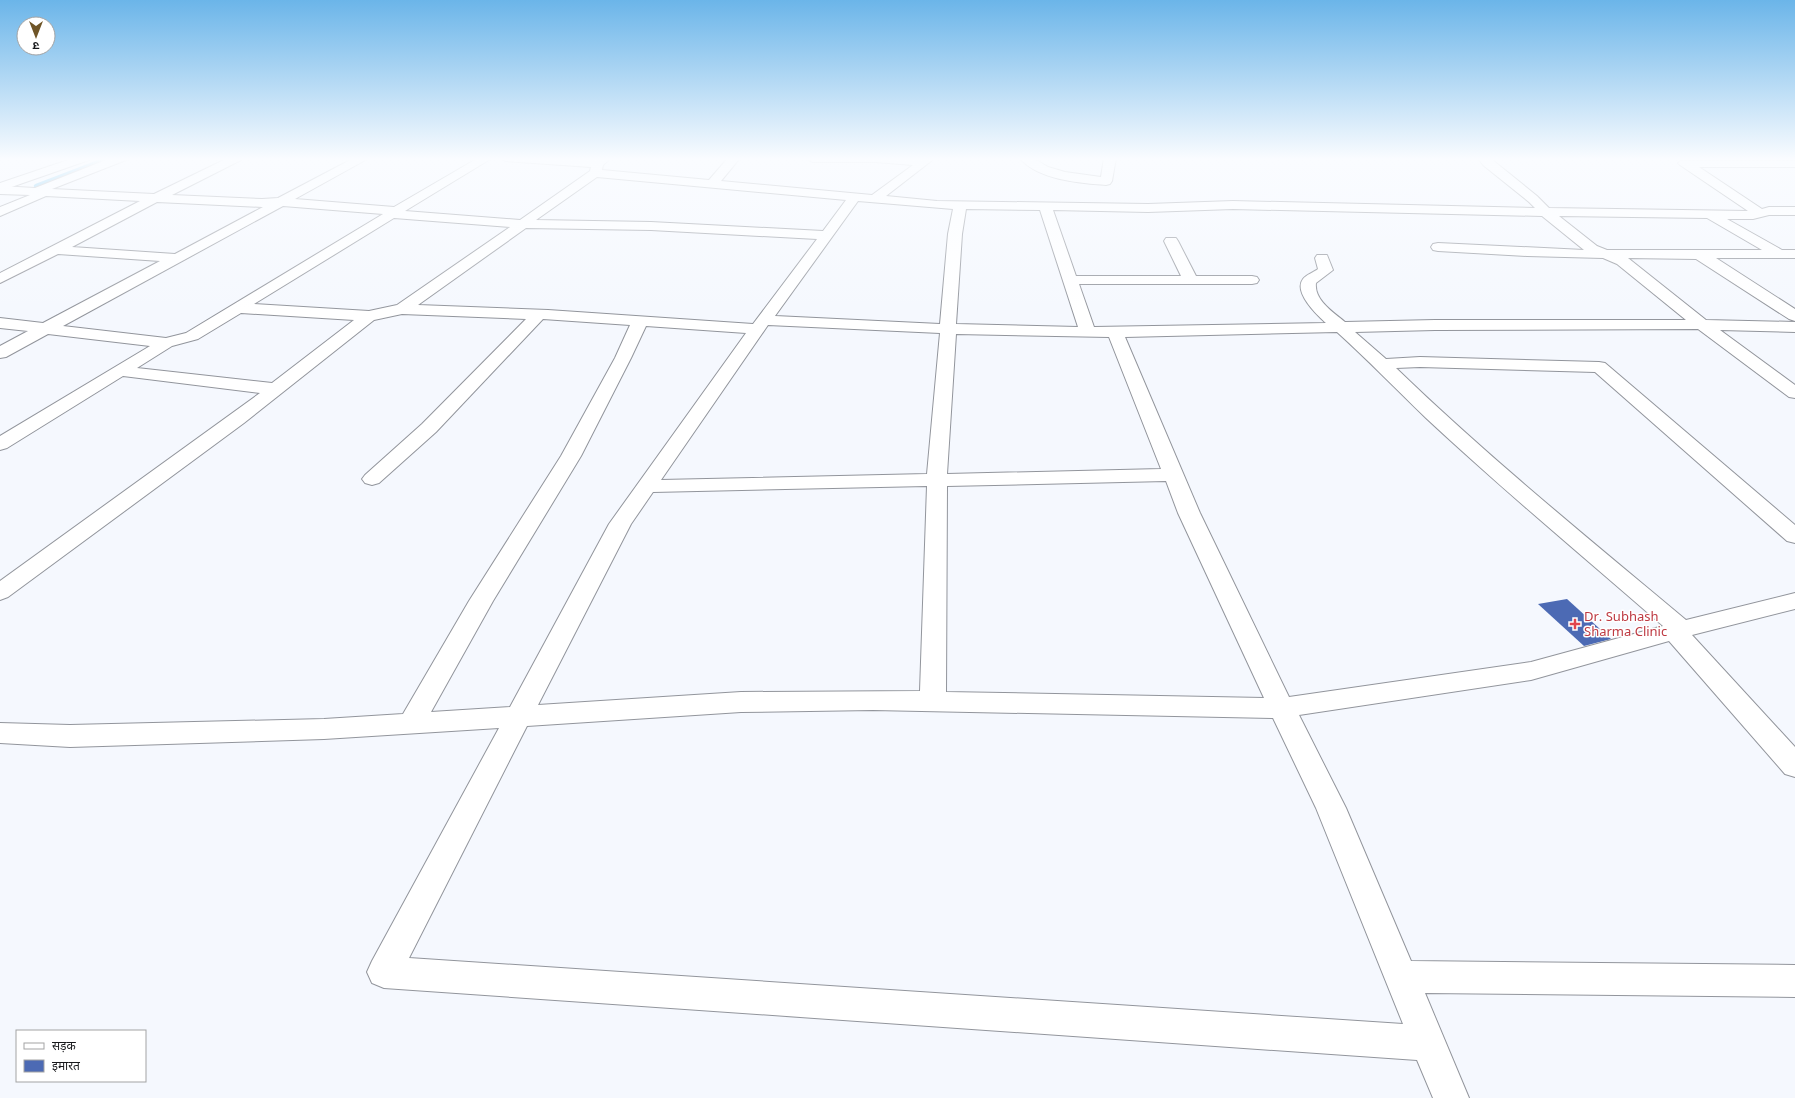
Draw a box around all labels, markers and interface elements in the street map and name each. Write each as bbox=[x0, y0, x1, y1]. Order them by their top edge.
north arrow bbox=[16, 16, 56, 56]
text: उ bbox=[32, 38, 39, 52]
place label: Dr. Subhash Sharma Clinic bbox=[1584, 609, 1667, 641]
marker: Dr. Subhash Sharma Clinic bbox=[1569, 618, 1581, 630]
legend bbox=[16, 1030, 146, 1082]
text: सड़क bbox=[52, 1039, 77, 1055]
text: इमारत bbox=[52, 1059, 81, 1075]

